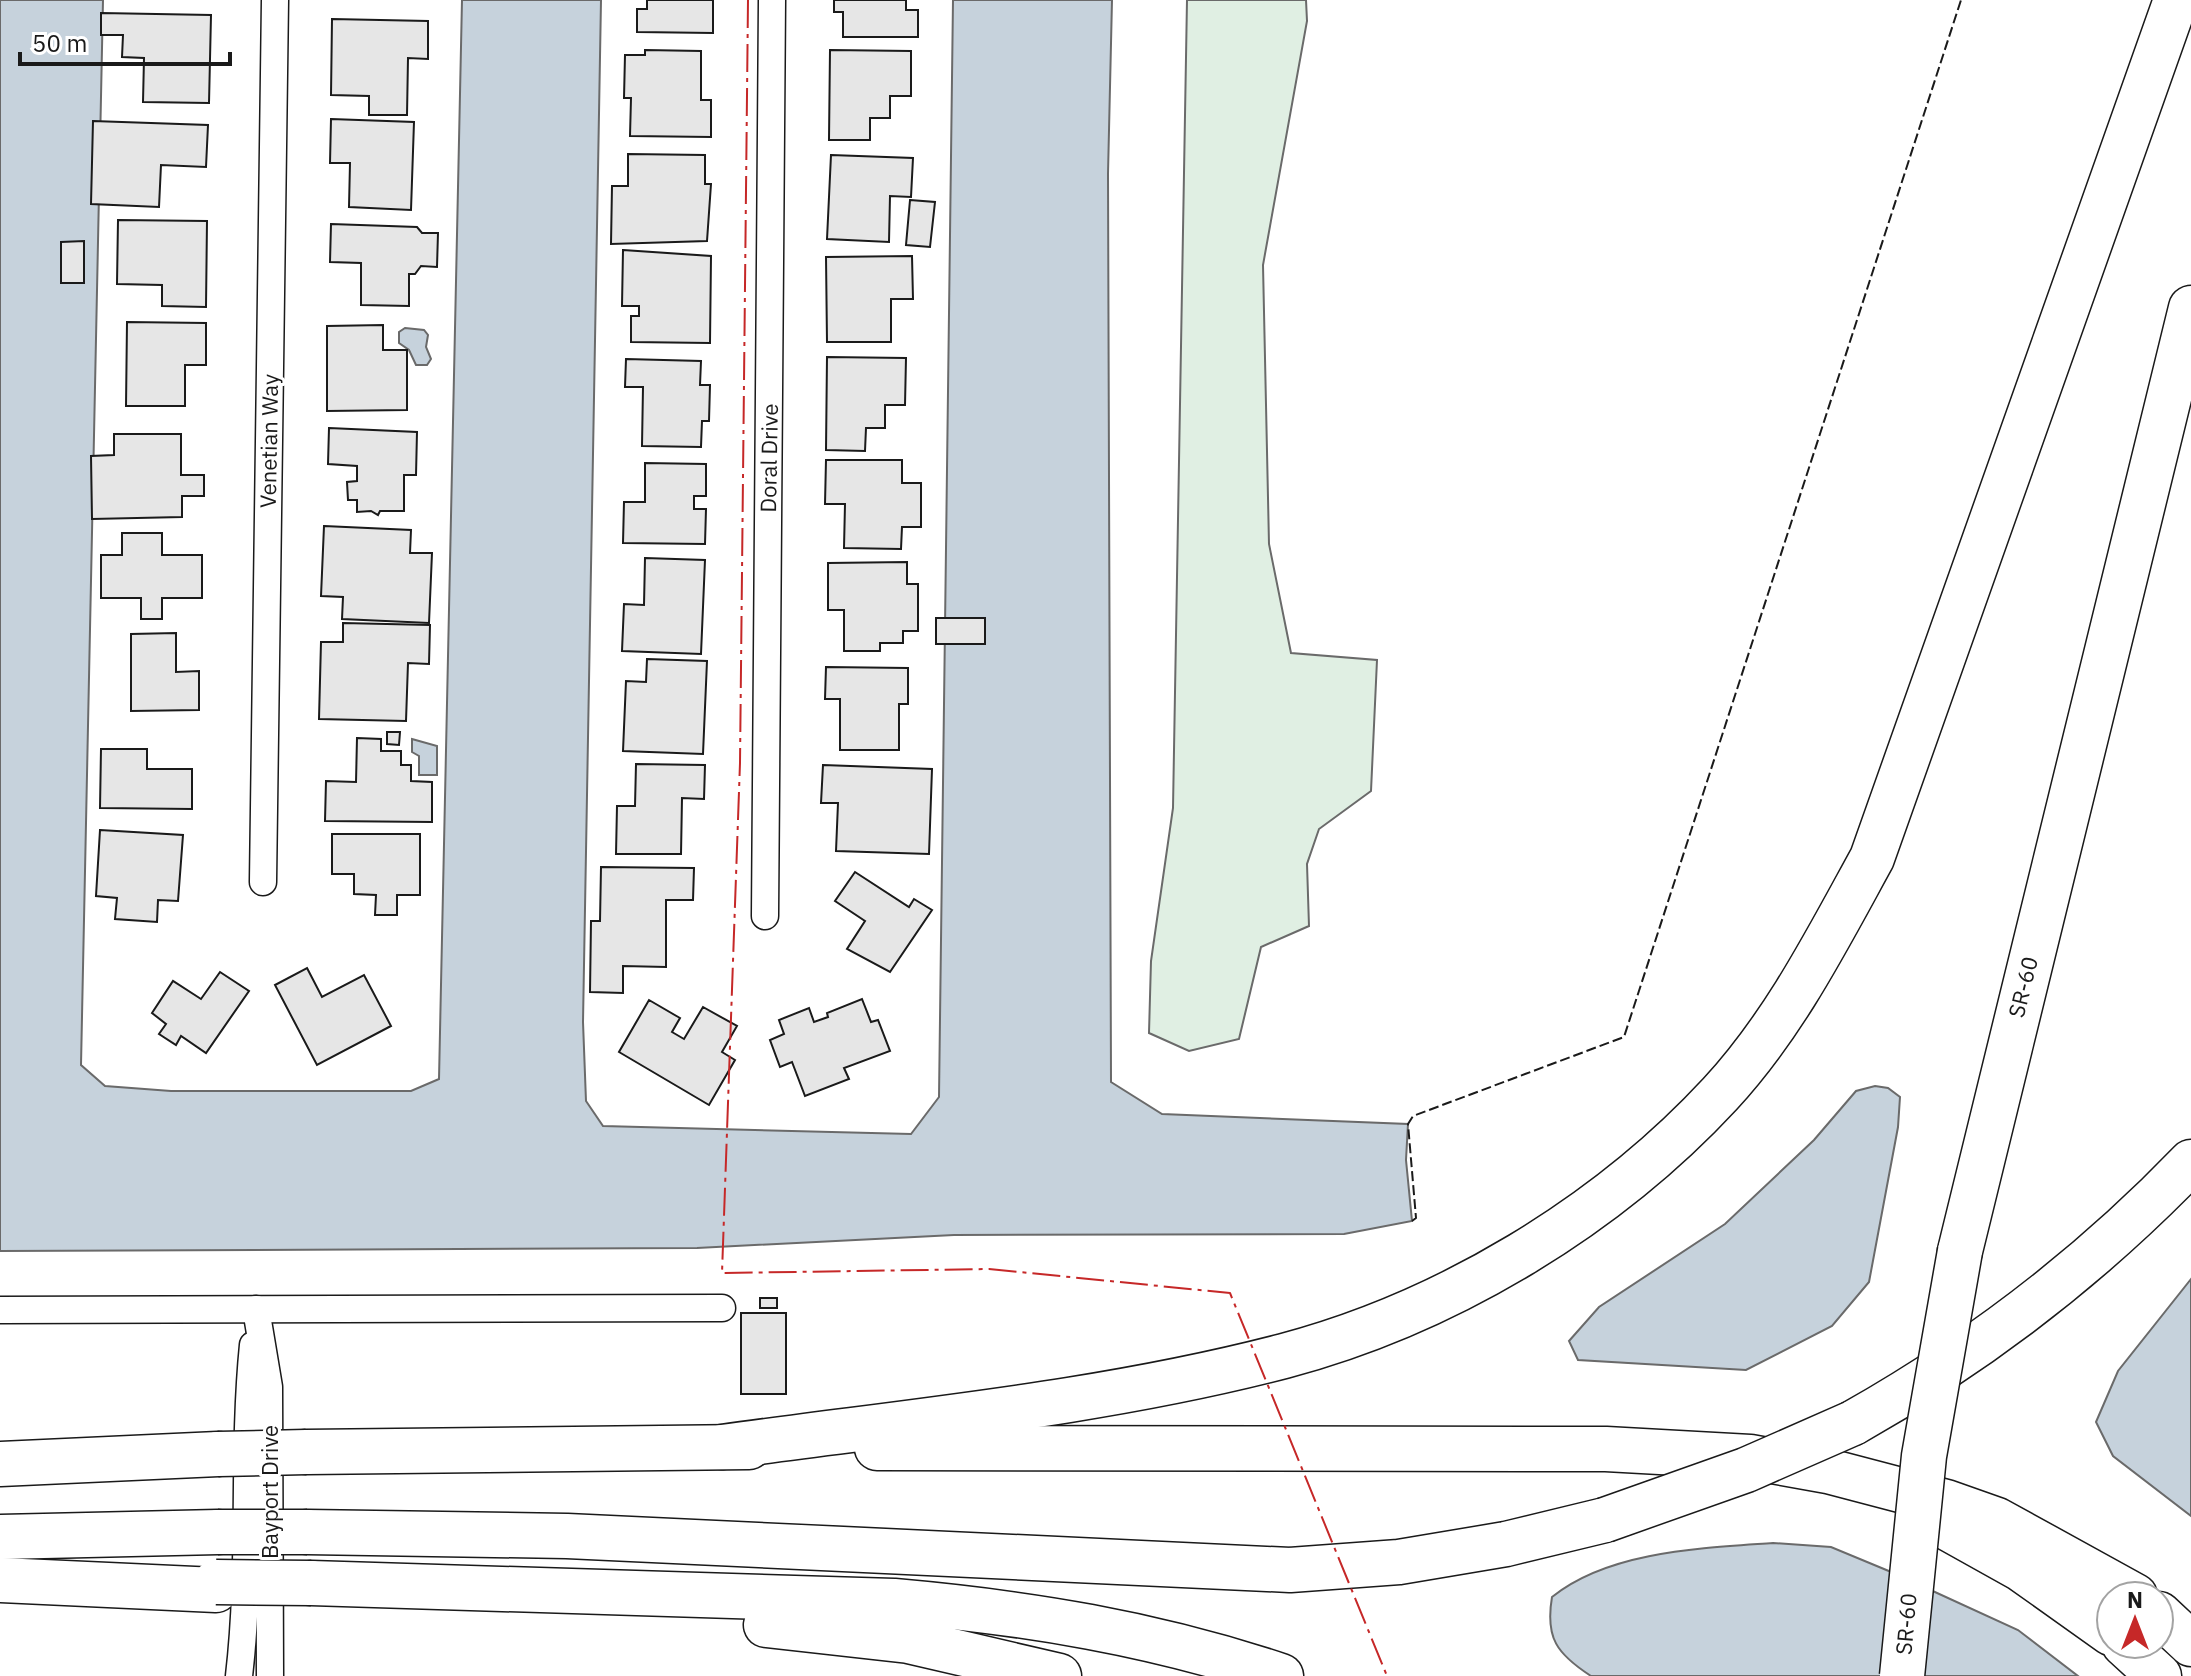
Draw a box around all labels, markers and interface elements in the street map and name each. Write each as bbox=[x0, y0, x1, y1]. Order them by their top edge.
scale bar bbox=[20, 16, 230, 66]
text: 50 m bbox=[32, 27, 87, 59]
street label: Venetian Way bbox=[253, 374, 284, 508]
street label: Doral Drive bbox=[753, 403, 784, 513]
street label: SR-60 bbox=[2001, 953, 2044, 1020]
street label: Bayport Drive bbox=[255, 1425, 284, 1559]
north arrow bbox=[2095, 1580, 2175, 1660]
text: N bbox=[2127, 1585, 2143, 1614]
street label: SR-60 bbox=[1888, 1592, 1923, 1656]

